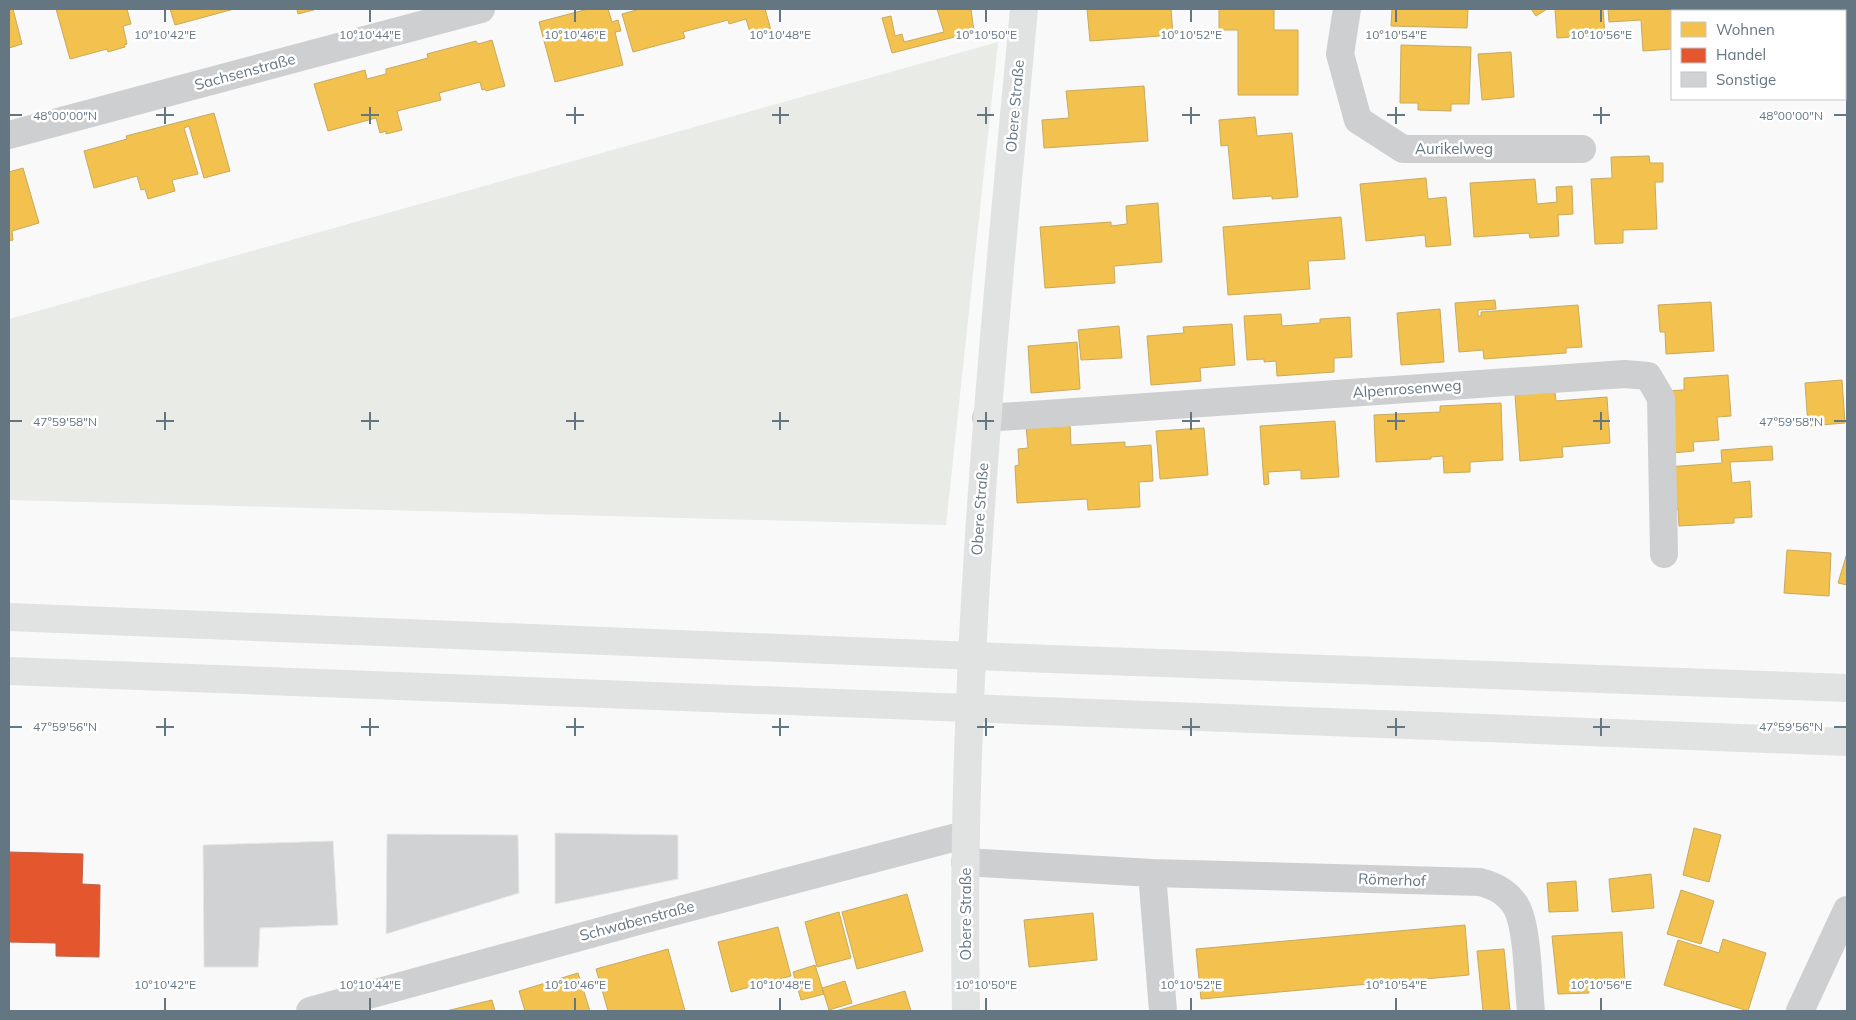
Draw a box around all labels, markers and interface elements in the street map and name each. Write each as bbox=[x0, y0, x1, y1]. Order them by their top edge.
legend bbox=[1671, 10, 1846, 100]
text: Wohnen bbox=[1716, 20, 1775, 39]
text: 10°10'42"E bbox=[134, 27, 196, 42]
text: 10°10'44"E bbox=[339, 27, 401, 42]
text: 10°10'46"E bbox=[544, 27, 606, 42]
text: 10°10'48"E bbox=[749, 27, 811, 42]
text: 10°10'50"E bbox=[955, 27, 1017, 42]
text: 10°10'52"E bbox=[1160, 27, 1222, 42]
text: 10°10'54"E bbox=[1365, 27, 1427, 42]
text: 10°10'56"E bbox=[1570, 27, 1632, 42]
text: Handel bbox=[1716, 45, 1766, 64]
street label: Sachsenstraße bbox=[192, 49, 297, 94]
street label: Obere Straße bbox=[1001, 59, 1028, 153]
text: Sonstige bbox=[1716, 70, 1776, 89]
text: 48°00'00"N bbox=[33, 108, 97, 123]
text: 48°00'00"N bbox=[1759, 108, 1823, 123]
street label: Aurikelweg bbox=[1415, 139, 1493, 158]
street label: Alpenrosenweg bbox=[1352, 375, 1462, 402]
text: 47°59'58"N bbox=[33, 414, 97, 429]
text: 47°59'58"N bbox=[1759, 414, 1823, 429]
street label: Obere Straße bbox=[967, 462, 992, 556]
text: 47°59'56"N bbox=[33, 719, 97, 734]
text: 47°59'56"N bbox=[1759, 719, 1823, 734]
street label: Obere Straße bbox=[956, 868, 975, 960]
street label: Römerhof bbox=[1358, 869, 1427, 890]
street label: Schwabenstraße bbox=[577, 896, 696, 945]
text: 10°10'42"E bbox=[134, 977, 196, 992]
text: 10°10'44"E bbox=[339, 977, 401, 992]
text: 10°10'46"E bbox=[544, 977, 606, 992]
text: 10°10'48"E bbox=[749, 977, 811, 992]
text: 10°10'50"E bbox=[955, 977, 1017, 992]
text: 10°10'52"E bbox=[1160, 977, 1222, 992]
text: 10°10'54"E bbox=[1365, 977, 1427, 992]
text: 10°10'56"E bbox=[1570, 977, 1632, 992]

